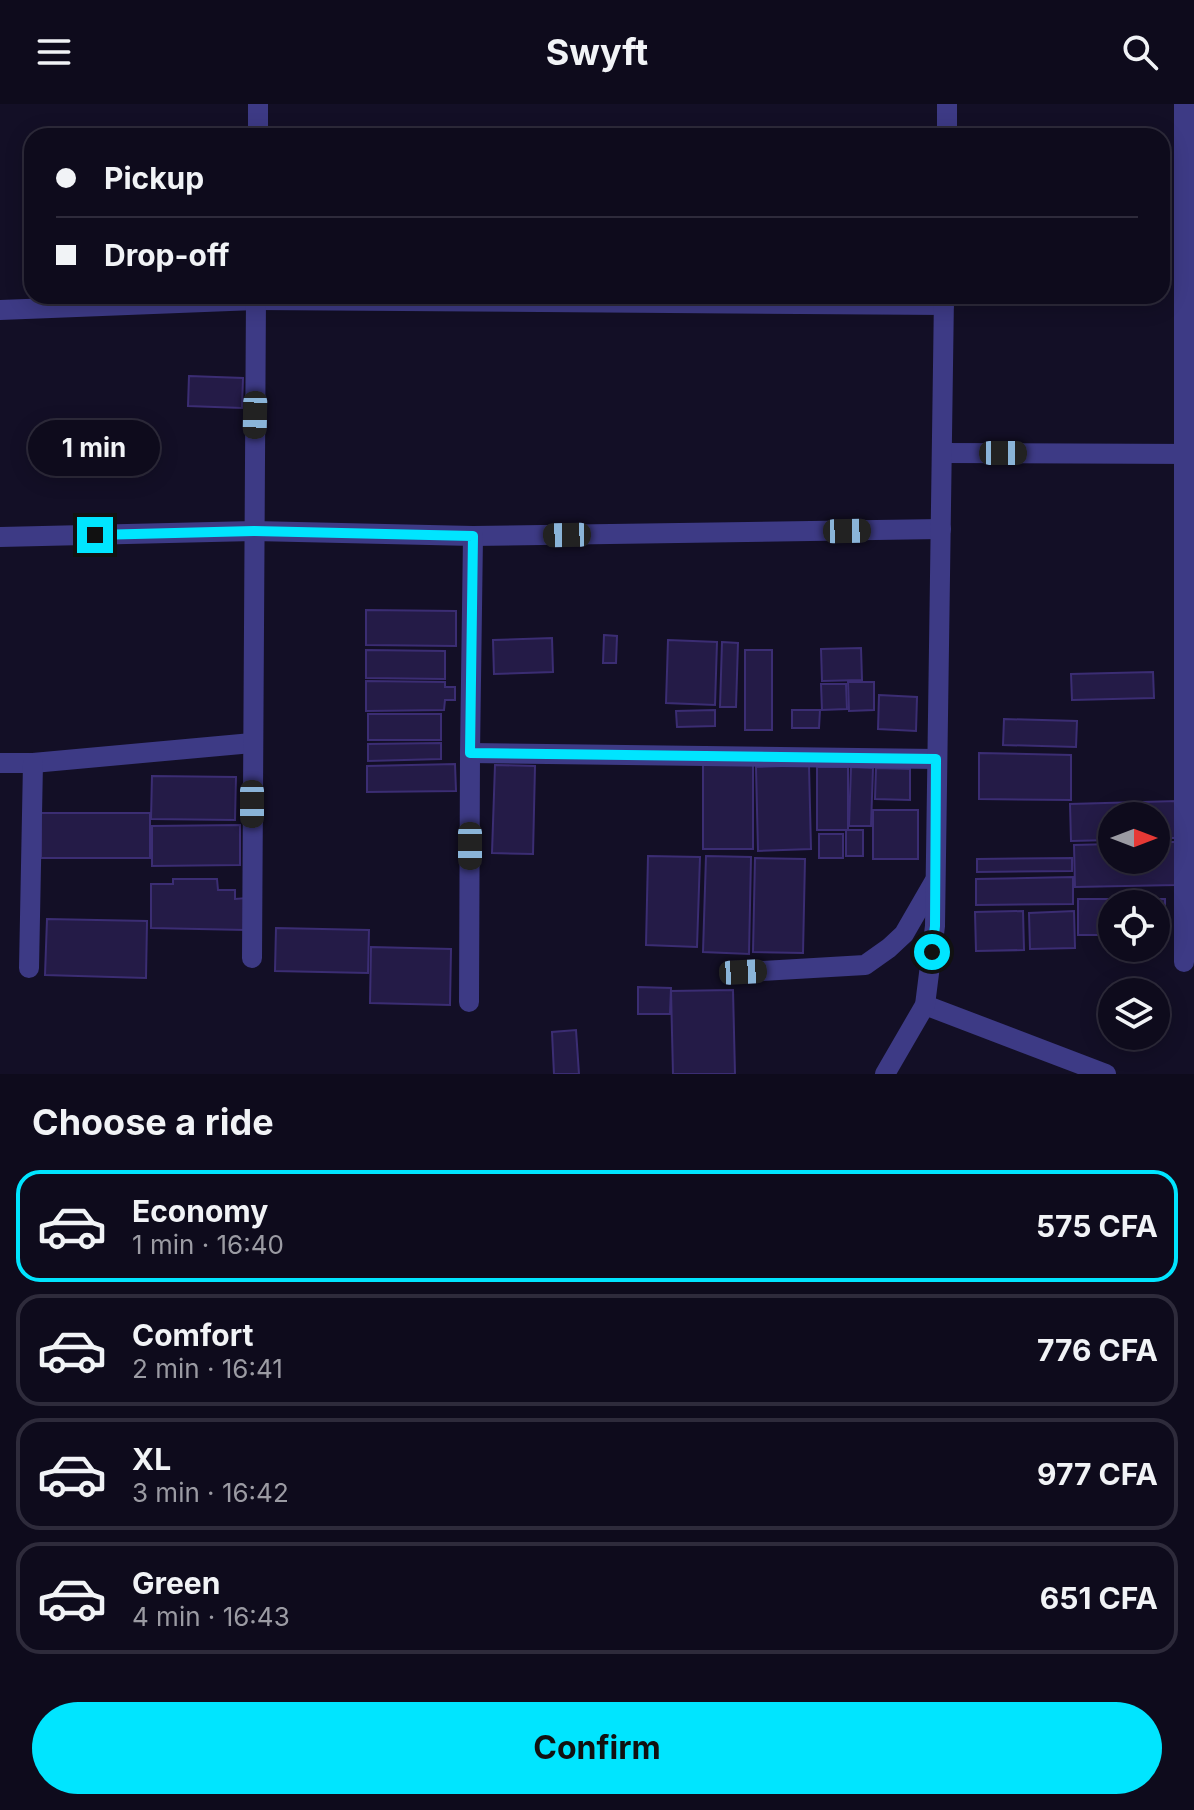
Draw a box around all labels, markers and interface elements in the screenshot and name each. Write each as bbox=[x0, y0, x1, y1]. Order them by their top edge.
icon: menu bbox=[32, 30, 76, 74]
text: Swyft bbox=[546, 30, 648, 74]
icon: search bbox=[1118, 30, 1162, 74]
text: Pickup bbox=[104, 160, 204, 196]
text: Drop-off bbox=[104, 237, 230, 273]
car bbox=[243, 391, 267, 439]
callout: 1 min bbox=[29, 419, 161, 475]
text: 1 min bbox=[62, 432, 126, 463]
car bbox=[979, 441, 1027, 465]
route end bbox=[77, 517, 113, 553]
car bbox=[823, 519, 871, 543]
car bbox=[543, 523, 591, 547]
car bbox=[240, 780, 264, 828]
north arrow bbox=[1098, 802, 1170, 874]
map controls bbox=[1098, 802, 1170, 1050]
car bbox=[458, 822, 482, 870]
button: locate bbox=[1098, 890, 1170, 962]
route start bbox=[914, 934, 950, 970]
car bbox=[718, 959, 768, 985]
button: layers bbox=[1098, 978, 1170, 1050]
text: Choose a ride bbox=[32, 1100, 274, 1144]
icon: car bbox=[36, 1190, 108, 1262]
text: Economy bbox=[132, 1193, 268, 1229]
text: 575 CFA bbox=[1036, 1208, 1158, 1244]
text: 1 min · 16:40 bbox=[132, 1229, 284, 1260]
icon: car bbox=[36, 1314, 108, 1386]
text: Comfort bbox=[132, 1317, 253, 1353]
text: 776 CFA bbox=[1037, 1332, 1158, 1368]
text: 2 min · 16:41 bbox=[132, 1353, 283, 1384]
icon: car bbox=[36, 1438, 108, 1510]
text: XL bbox=[132, 1441, 171, 1477]
text: 977 CFA bbox=[1037, 1456, 1158, 1492]
text: 3 min · 16:42 bbox=[132, 1477, 289, 1508]
icon: car bbox=[36, 1562, 108, 1634]
text: Green bbox=[132, 1565, 220, 1601]
text: 651 CFA bbox=[1040, 1580, 1158, 1616]
text: 4 min · 16:43 bbox=[132, 1601, 290, 1632]
button: Confirm bbox=[32, 1702, 1162, 1794]

